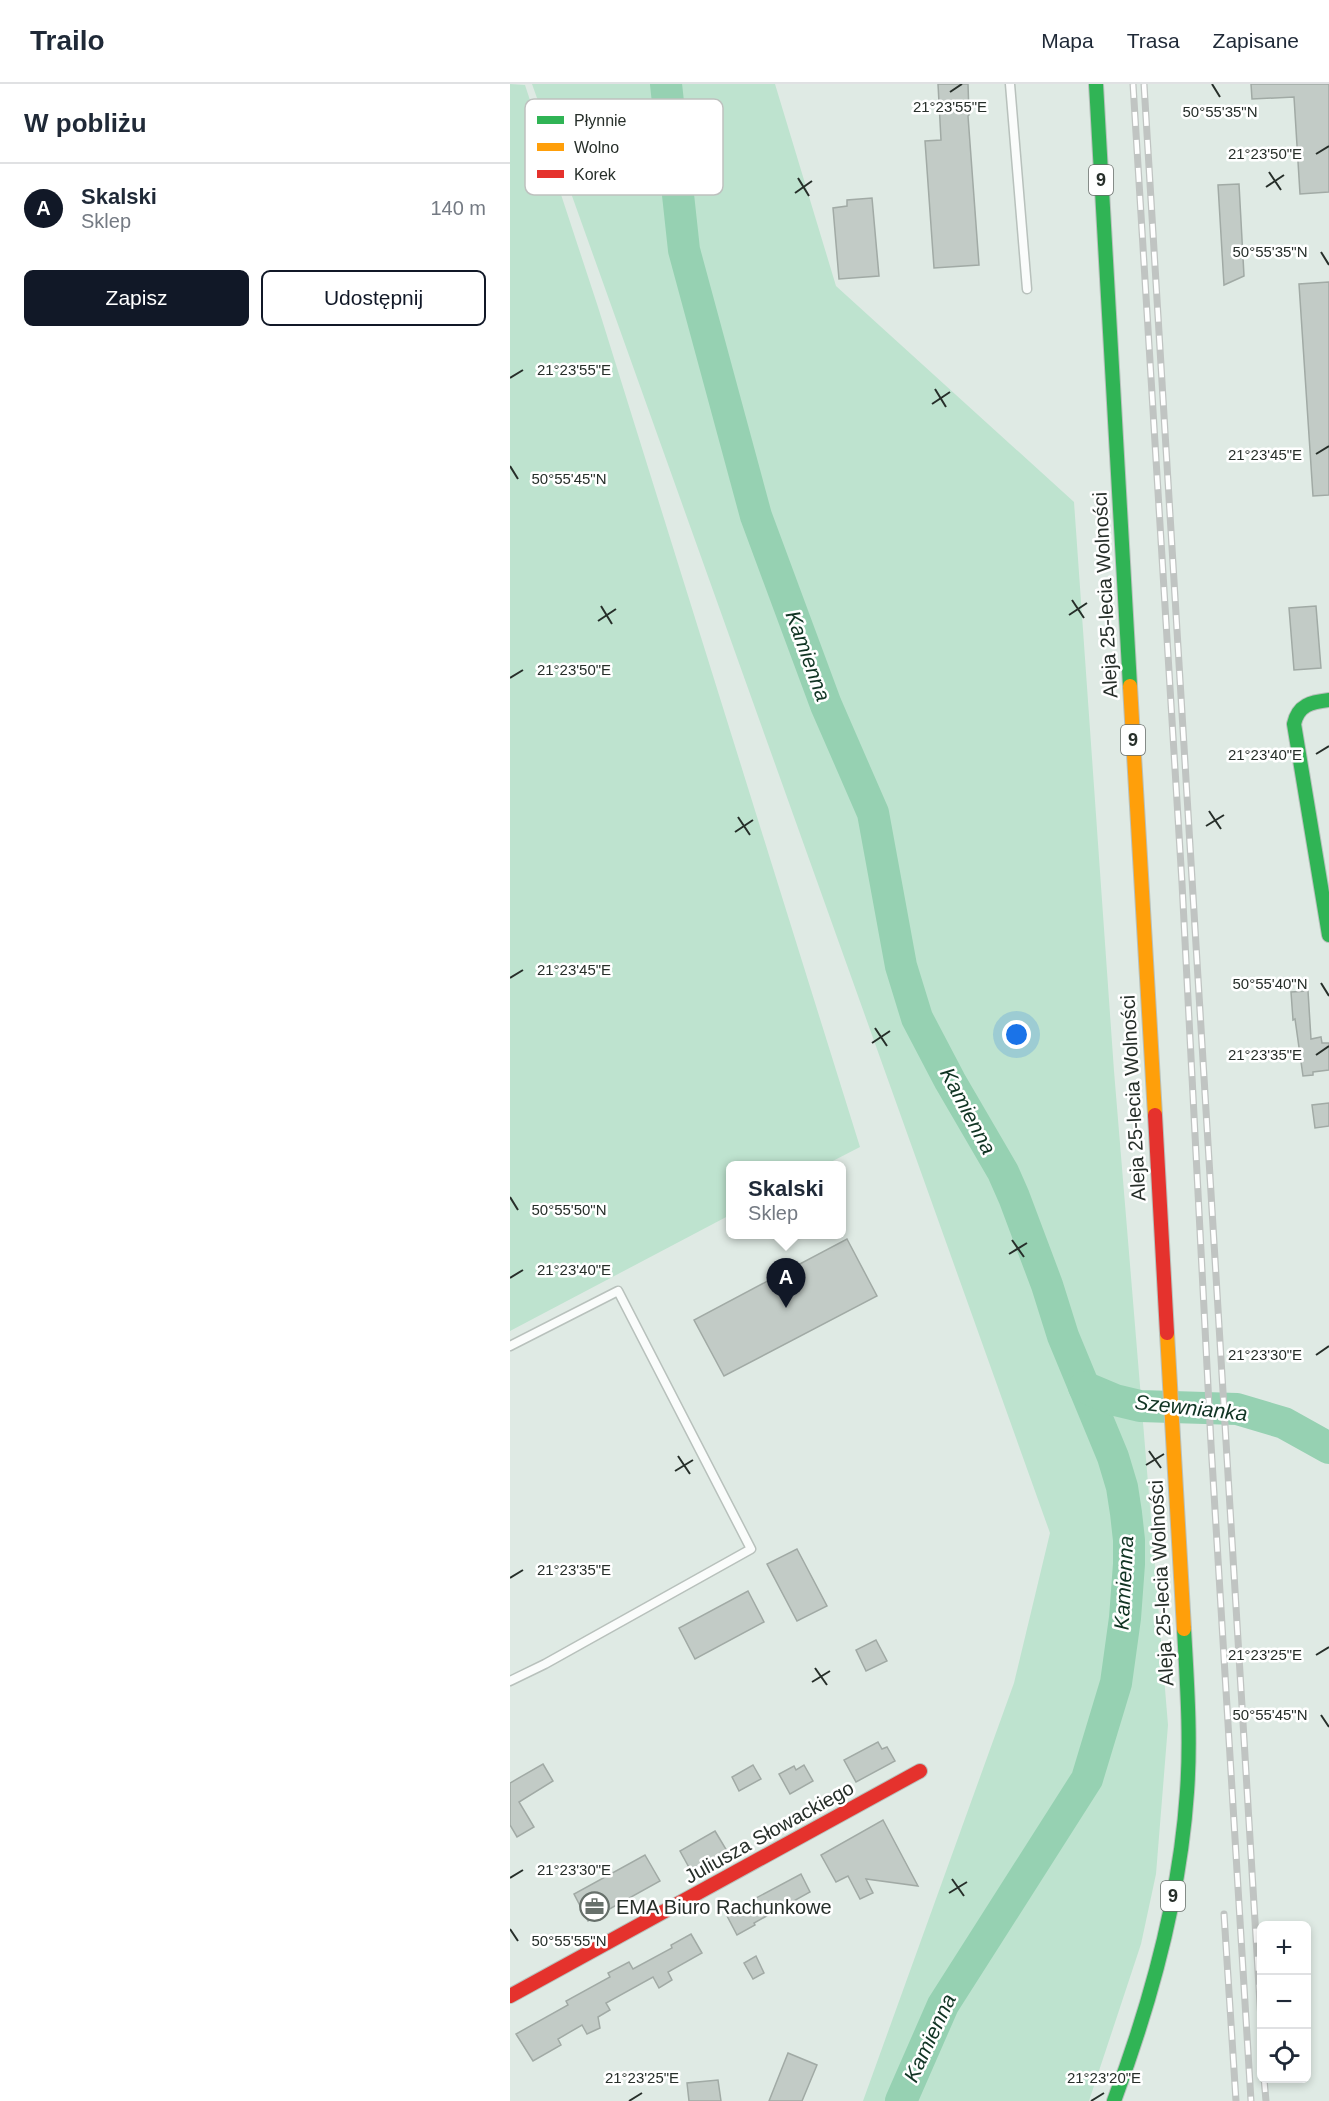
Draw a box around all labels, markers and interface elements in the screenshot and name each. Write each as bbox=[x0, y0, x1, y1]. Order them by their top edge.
text: Trailo bbox=[30, 25, 105, 56]
text: Mapa bbox=[1041, 29, 1094, 52]
text: Trasa bbox=[1127, 29, 1180, 52]
text: Zapisane bbox=[1213, 29, 1299, 52]
text: 21°23'55"E bbox=[913, 98, 987, 115]
legend bbox=[525, 99, 723, 195]
text: 50°55'35"N bbox=[1182, 103, 1258, 120]
text: W pobliżu bbox=[24, 108, 147, 138]
text: Płynnie bbox=[574, 112, 627, 129]
text: Wolno bbox=[574, 139, 619, 156]
text: 21°23'50"E bbox=[1228, 145, 1302, 162]
road number: 9 bbox=[1089, 165, 1113, 195]
text: Korek bbox=[574, 166, 617, 183]
text: Skalski bbox=[81, 184, 157, 209]
text: A bbox=[36, 197, 51, 219]
text: 140 m bbox=[430, 197, 486, 219]
text: Sklep bbox=[81, 210, 131, 232]
text: 50°55'35"N bbox=[1232, 243, 1308, 260]
button: Zapisz bbox=[24, 270, 249, 326]
button: Udostępnij bbox=[261, 270, 486, 326]
text: 21°23'55"E bbox=[537, 361, 611, 378]
text: 21°23'45"E bbox=[1228, 446, 1302, 463]
text: 50°55'45"N bbox=[531, 470, 607, 487]
street label: Aleja 25-lecia Wolności bbox=[1089, 491, 1121, 699]
water label: Kamienna bbox=[781, 607, 835, 704]
text: 21°23'50"E bbox=[537, 661, 611, 678]
road number: 9 bbox=[1121, 725, 1145, 755]
text: 21°23'40"E bbox=[1228, 746, 1302, 763]
text: 21°23'45"E bbox=[537, 961, 611, 978]
text: 50°55'40"N bbox=[1232, 975, 1308, 992]
street label: Aleja 25-lecia Wolności bbox=[1117, 994, 1149, 1202]
your location bbox=[1002, 1020, 1031, 1049]
text: 21°23'35"E bbox=[1228, 1046, 1302, 1063]
water label: Kamienna bbox=[936, 1064, 1001, 1158]
popup bbox=[726, 1161, 846, 1239]
text: Skalski bbox=[748, 1176, 824, 1201]
text: 50°55'50"N bbox=[531, 1201, 607, 1218]
text: Sklep bbox=[748, 1202, 798, 1224]
pin: A bbox=[766, 1258, 806, 1308]
text: 21°23'40"E bbox=[537, 1261, 611, 1278]
text: 21°23'30"E bbox=[1228, 1346, 1302, 1363]
water label: Szewnianka bbox=[1134, 1390, 1249, 1425]
street label: Aleja 25-lecia Wolności bbox=[1145, 1479, 1177, 1687]
water label: Kamienna bbox=[1110, 1535, 1137, 1631]
text: 21°23'35"E bbox=[537, 1561, 611, 1578]
text: 21°23'25"E bbox=[1228, 1646, 1302, 1663]
text: 50°55'45"N bbox=[1232, 1706, 1308, 1723]
street label: Juliusza Słowackiego bbox=[681, 1776, 857, 1888]
text: 21°23'30"E bbox=[537, 1861, 611, 1878]
road number: 9 bbox=[1161, 1881, 1185, 1911]
office icon: EMA Biuro Rachunkowe bbox=[579, 1891, 611, 1923]
place label: EMA Biuro Rachunkowe bbox=[616, 1896, 832, 1918]
map controls bbox=[1257, 1921, 1311, 2083]
button: + bbox=[1257, 1921, 1311, 1975]
text: 50°55'55"N bbox=[531, 1932, 607, 1949]
button: − bbox=[1257, 1975, 1311, 2029]
water label: Kamienna bbox=[899, 1990, 960, 2086]
button: locate bbox=[1257, 2029, 1311, 2083]
text: 21°23'25"E bbox=[605, 2069, 679, 2086]
text: 21°23'20"E bbox=[1067, 2069, 1141, 2086]

